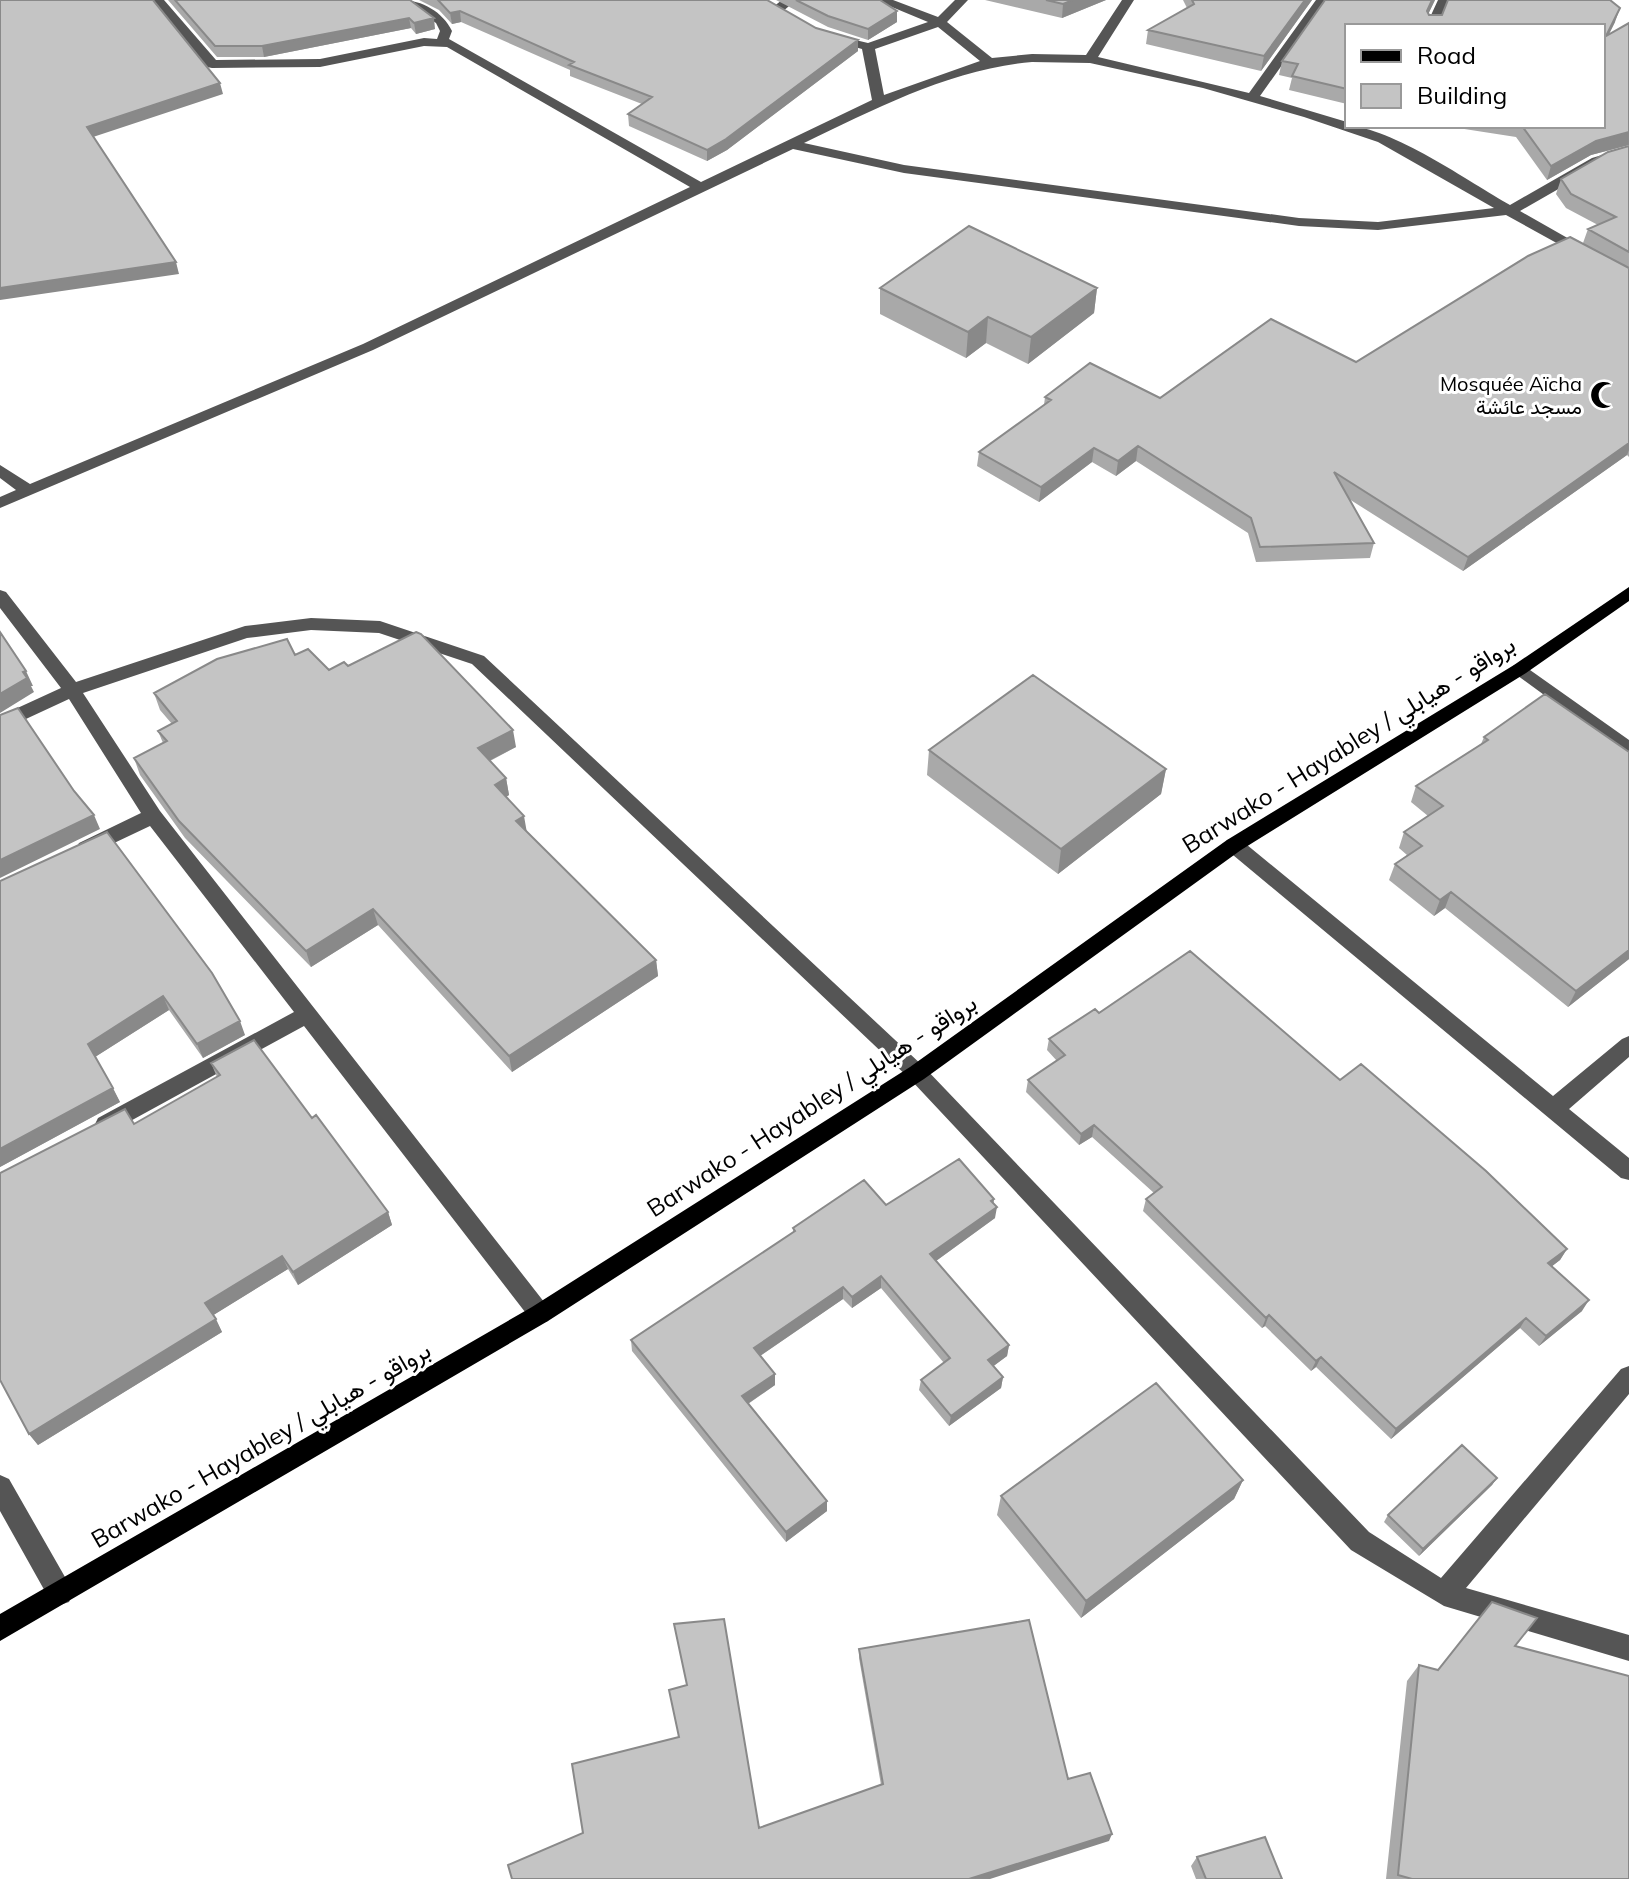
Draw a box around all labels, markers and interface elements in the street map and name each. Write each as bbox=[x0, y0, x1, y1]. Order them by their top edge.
legend bbox=[1345, 24, 1605, 128]
text: Road bbox=[1417, 40, 1476, 70]
text: Building bbox=[1417, 80, 1507, 110]
place label: Mosquée Aïcha مسجد عائشة bbox=[1440, 371, 1582, 419]
mosque icon: Mosquée Aïcha مسجد عائشة bbox=[1589, 380, 1619, 410]
street label: Barwako - Hayabley / برواقو - هيابلي bbox=[1176, 629, 1523, 864]
street label: Barwako - Hayabley / برواقو - هيابلي bbox=[641, 987, 985, 1227]
street label: Barwako - Hayabley / برواقو - هيابلي bbox=[85, 1334, 438, 1558]

